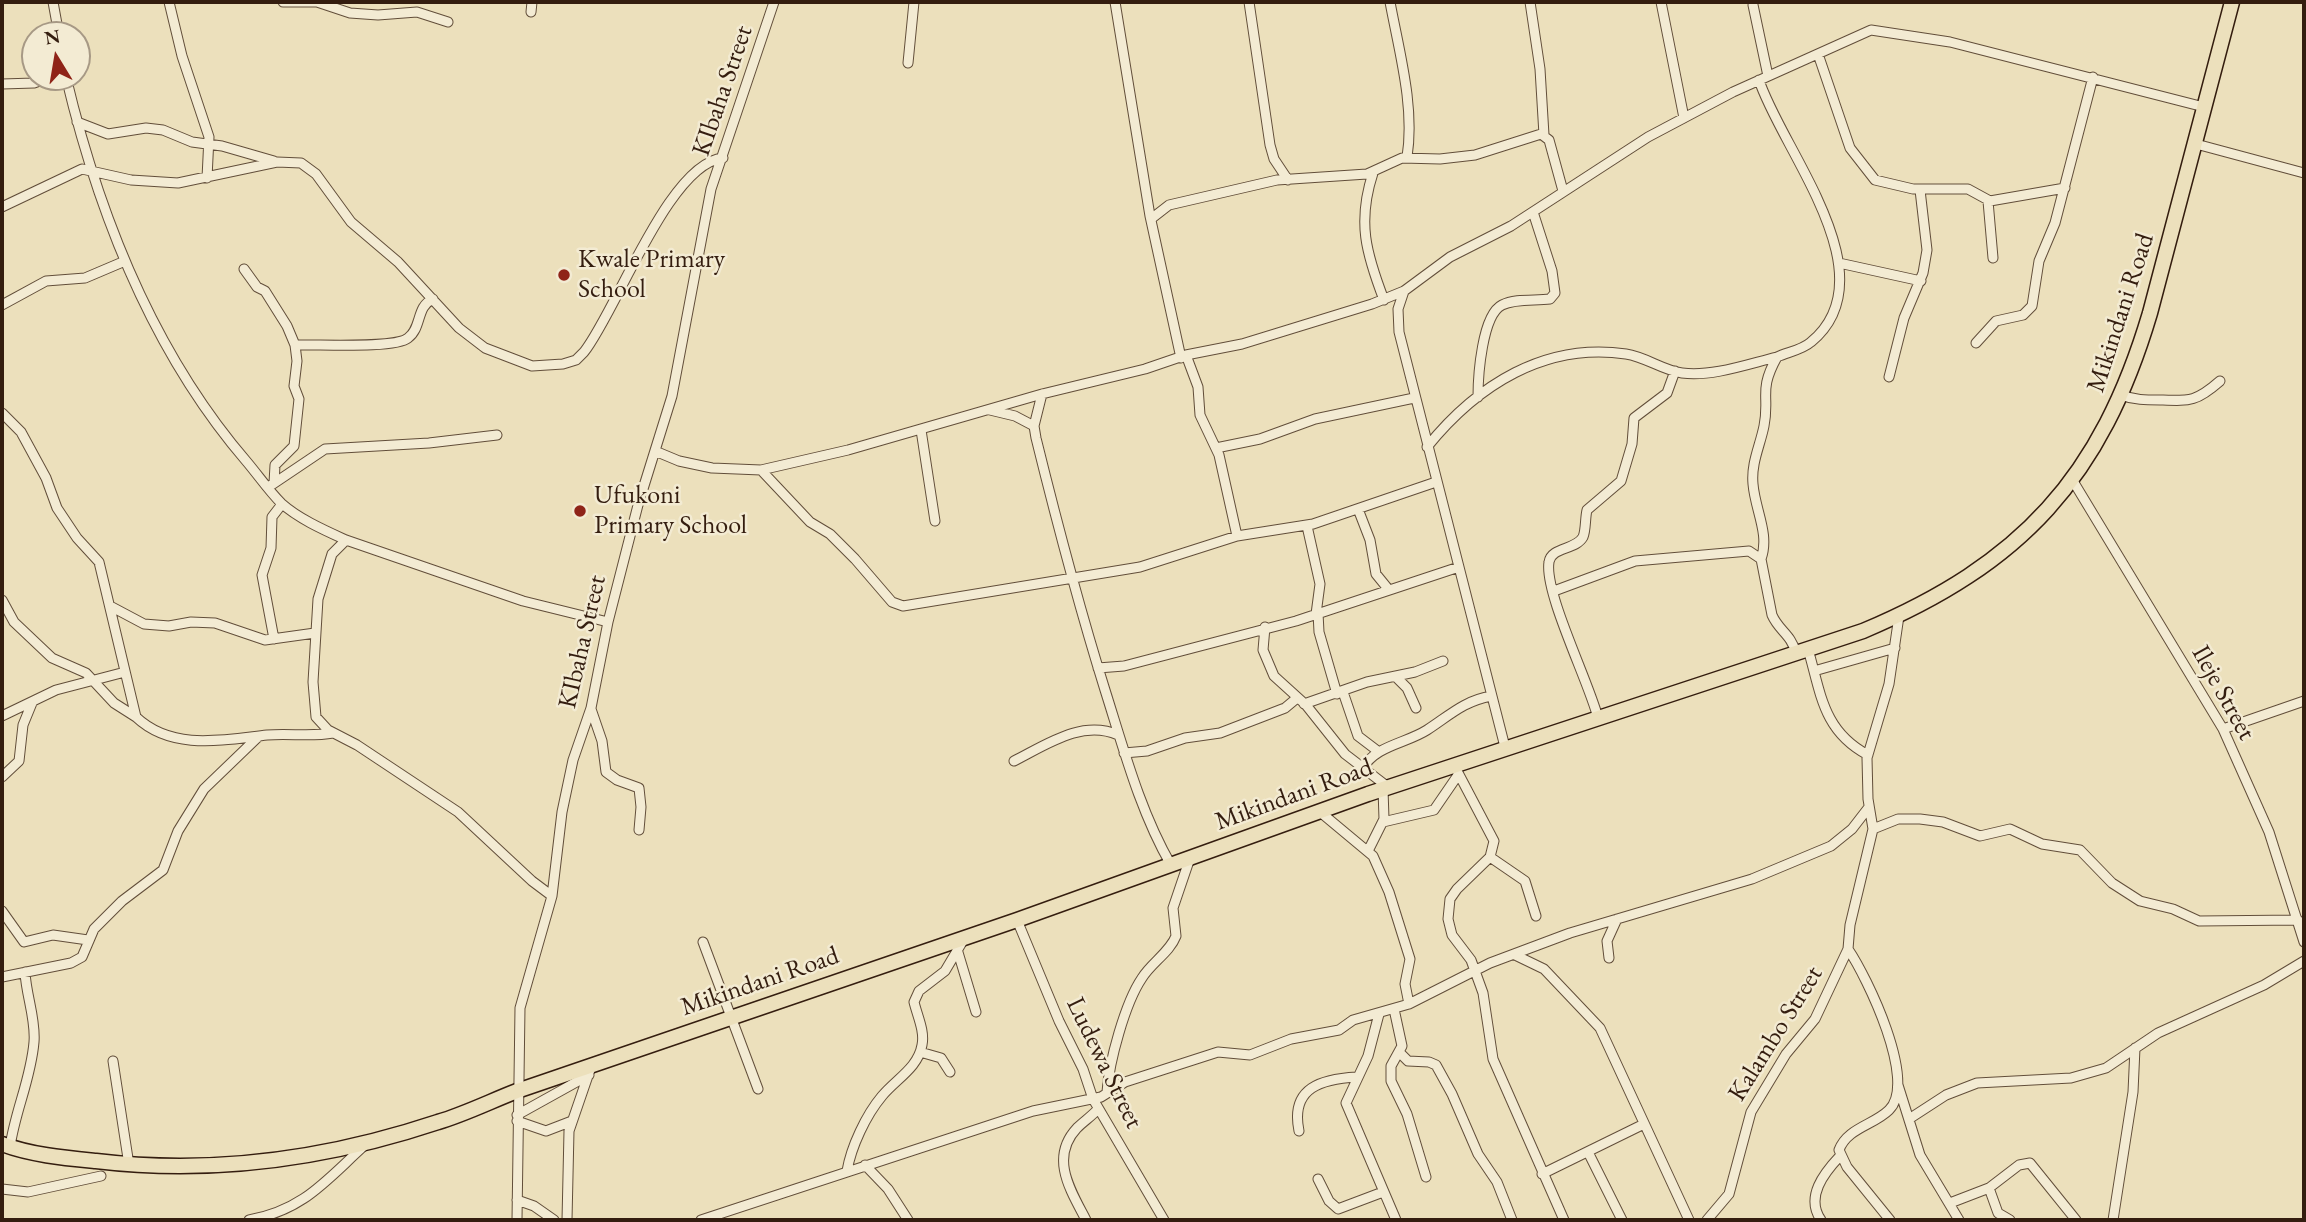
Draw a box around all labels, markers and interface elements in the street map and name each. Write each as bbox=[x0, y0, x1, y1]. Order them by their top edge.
north arrow bbox=[21, 21, 91, 91]
street label: KIbaha Street bbox=[686, 22, 760, 160]
text: N bbox=[42, 23, 62, 51]
street label: Mikindani Road bbox=[2081, 230, 2161, 396]
place label: Kwale Primary School bbox=[578, 244, 725, 306]
marker: Kwale Primary School bbox=[556, 267, 572, 283]
place label: Ufukoni Primary School bbox=[594, 480, 747, 542]
marker: Ufukoni Primary School bbox=[572, 503, 588, 519]
street label: KIbaha Street bbox=[553, 572, 613, 712]
street label: Ileje Street bbox=[2184, 640, 2262, 746]
street label: Mikindani Road bbox=[1211, 752, 1377, 838]
street label: Mikindani Road bbox=[677, 940, 843, 1024]
street label: Kalambo Street bbox=[1722, 961, 1830, 1107]
street label: Ludewa Street bbox=[1059, 992, 1149, 1134]

